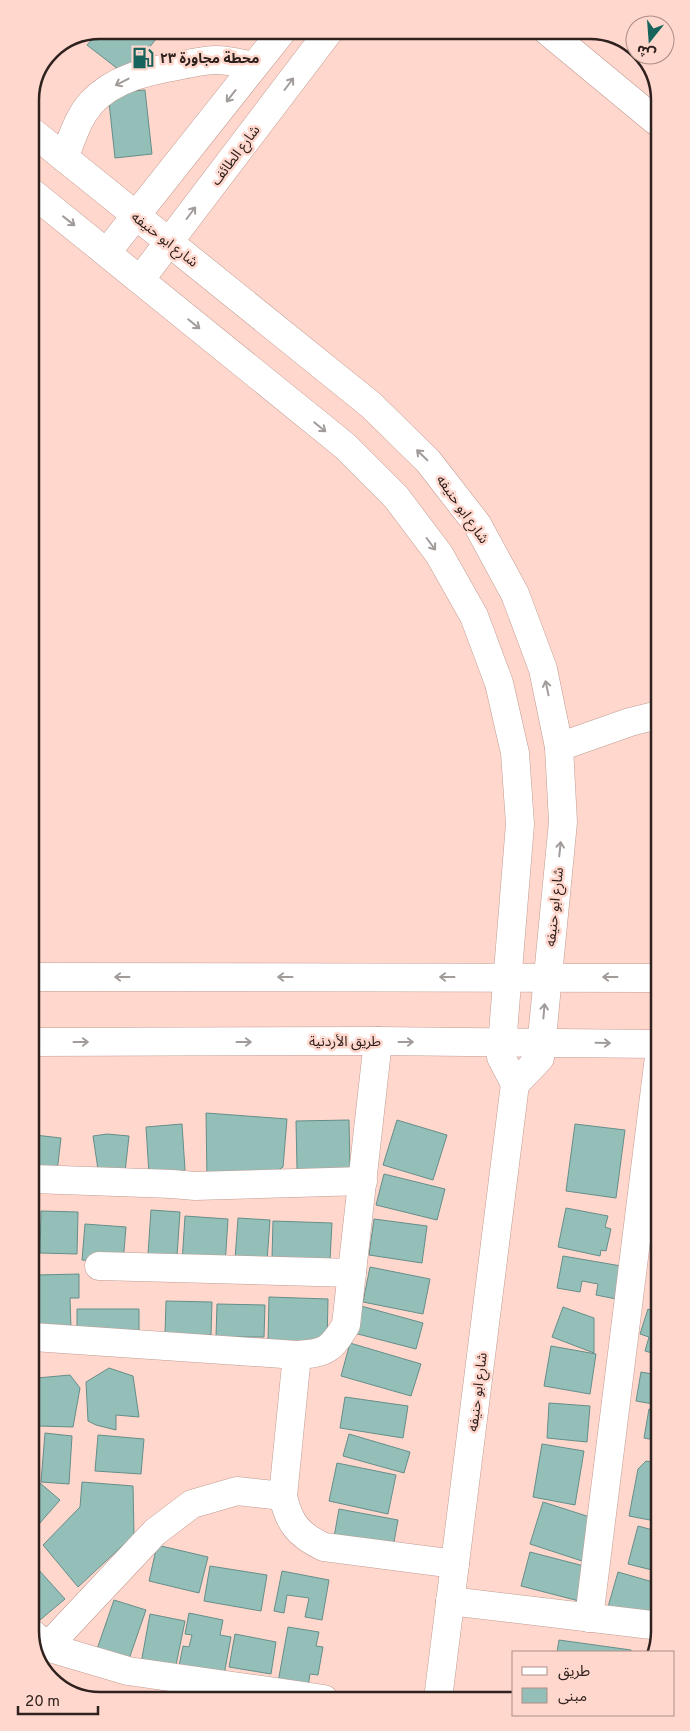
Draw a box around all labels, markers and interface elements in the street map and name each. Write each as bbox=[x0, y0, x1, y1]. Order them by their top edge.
north arrow bbox=[625, 15, 675, 65]
text: ش bbox=[635, 40, 658, 62]
fuel station icon: محطة مجاورة ٢٣ bbox=[130, 45, 156, 71]
place label: محطة مجاورة ٢٣ bbox=[160, 51, 259, 68]
one-way arrow bbox=[114, 77, 129, 87]
one-way arrow bbox=[284, 77, 294, 91]
one-way arrow bbox=[225, 89, 236, 102]
street label: شارع الطائف bbox=[208, 123, 265, 190]
one-way arrow bbox=[185, 207, 196, 220]
street label: شارع ابو حنيفه bbox=[127, 209, 201, 272]
one-way arrow bbox=[62, 216, 75, 227]
one-way arrow bbox=[187, 319, 200, 330]
one-way arrow bbox=[314, 421, 327, 432]
one-way arrow bbox=[416, 449, 428, 461]
street label: شارع ابو حنيفه bbox=[431, 472, 492, 548]
one-way arrow bbox=[426, 537, 437, 550]
one-way arrow bbox=[541, 681, 551, 697]
one-way arrow bbox=[555, 841, 565, 857]
street label: شارع ابو حنيفه bbox=[543, 867, 569, 948]
one-way arrow bbox=[114, 972, 130, 982]
one-way arrow bbox=[277, 972, 293, 982]
one-way arrow bbox=[439, 972, 456, 982]
one-way arrow bbox=[602, 972, 618, 982]
one-way arrow bbox=[540, 1003, 549, 1019]
street label: طريق الأردنية bbox=[309, 1034, 381, 1051]
one-way arrow bbox=[72, 1037, 89, 1047]
one-way arrow bbox=[235, 1037, 251, 1047]
one-way arrow bbox=[398, 1037, 414, 1046]
one-way arrow bbox=[595, 1038, 611, 1048]
street label: شارع ابو حنيفه bbox=[465, 1352, 493, 1433]
legend bbox=[512, 1651, 675, 1716]
text: طريق bbox=[558, 1663, 590, 1682]
scale bar bbox=[18, 1684, 98, 1716]
text: مبنى bbox=[558, 1688, 587, 1707]
text: 20 m bbox=[25, 1693, 60, 1712]

